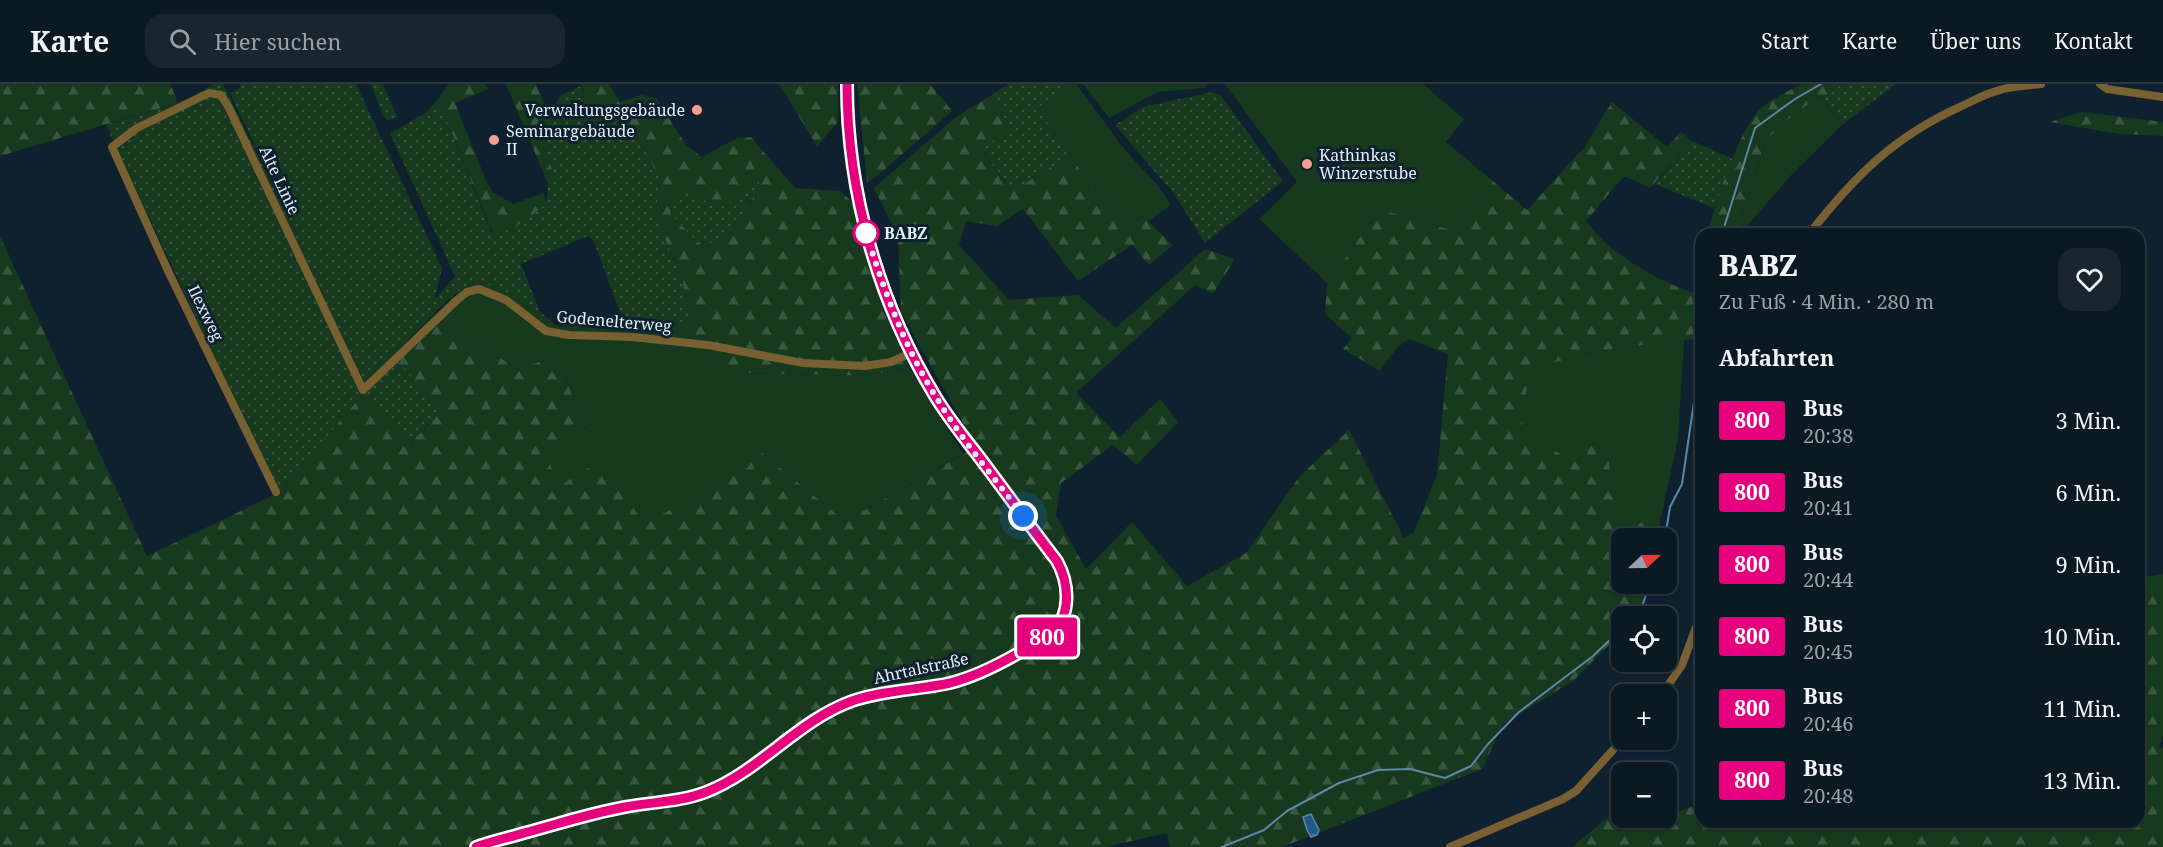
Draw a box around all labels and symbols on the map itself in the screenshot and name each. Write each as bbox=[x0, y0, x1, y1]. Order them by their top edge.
place label: Verwaltungsgebäude bbox=[525, 99, 685, 121]
marker: Verwaltungsgebäude bbox=[690, 103, 704, 117]
place label: Seminargebäude II bbox=[506, 120, 635, 160]
marker: Seminargebäude II bbox=[487, 133, 501, 147]
street label: Alte Linie bbox=[254, 142, 306, 218]
place label: Kathinkas Winzerstube bbox=[1319, 144, 1417, 184]
marker: Kathinkas Winzerstube bbox=[1300, 157, 1314, 171]
marker: BABZ bbox=[853, 220, 879, 246]
place label: BABZ bbox=[884, 222, 928, 244]
street label: Ilexweg bbox=[183, 281, 229, 345]
street label: Godenelterweg bbox=[555, 305, 673, 337]
your location bbox=[1008, 501, 1038, 531]
north arrow bbox=[1611, 528, 1677, 594]
line badge: 800 bbox=[1012, 618, 1082, 656]
street label: Ahrtalstraße bbox=[871, 647, 971, 689]

